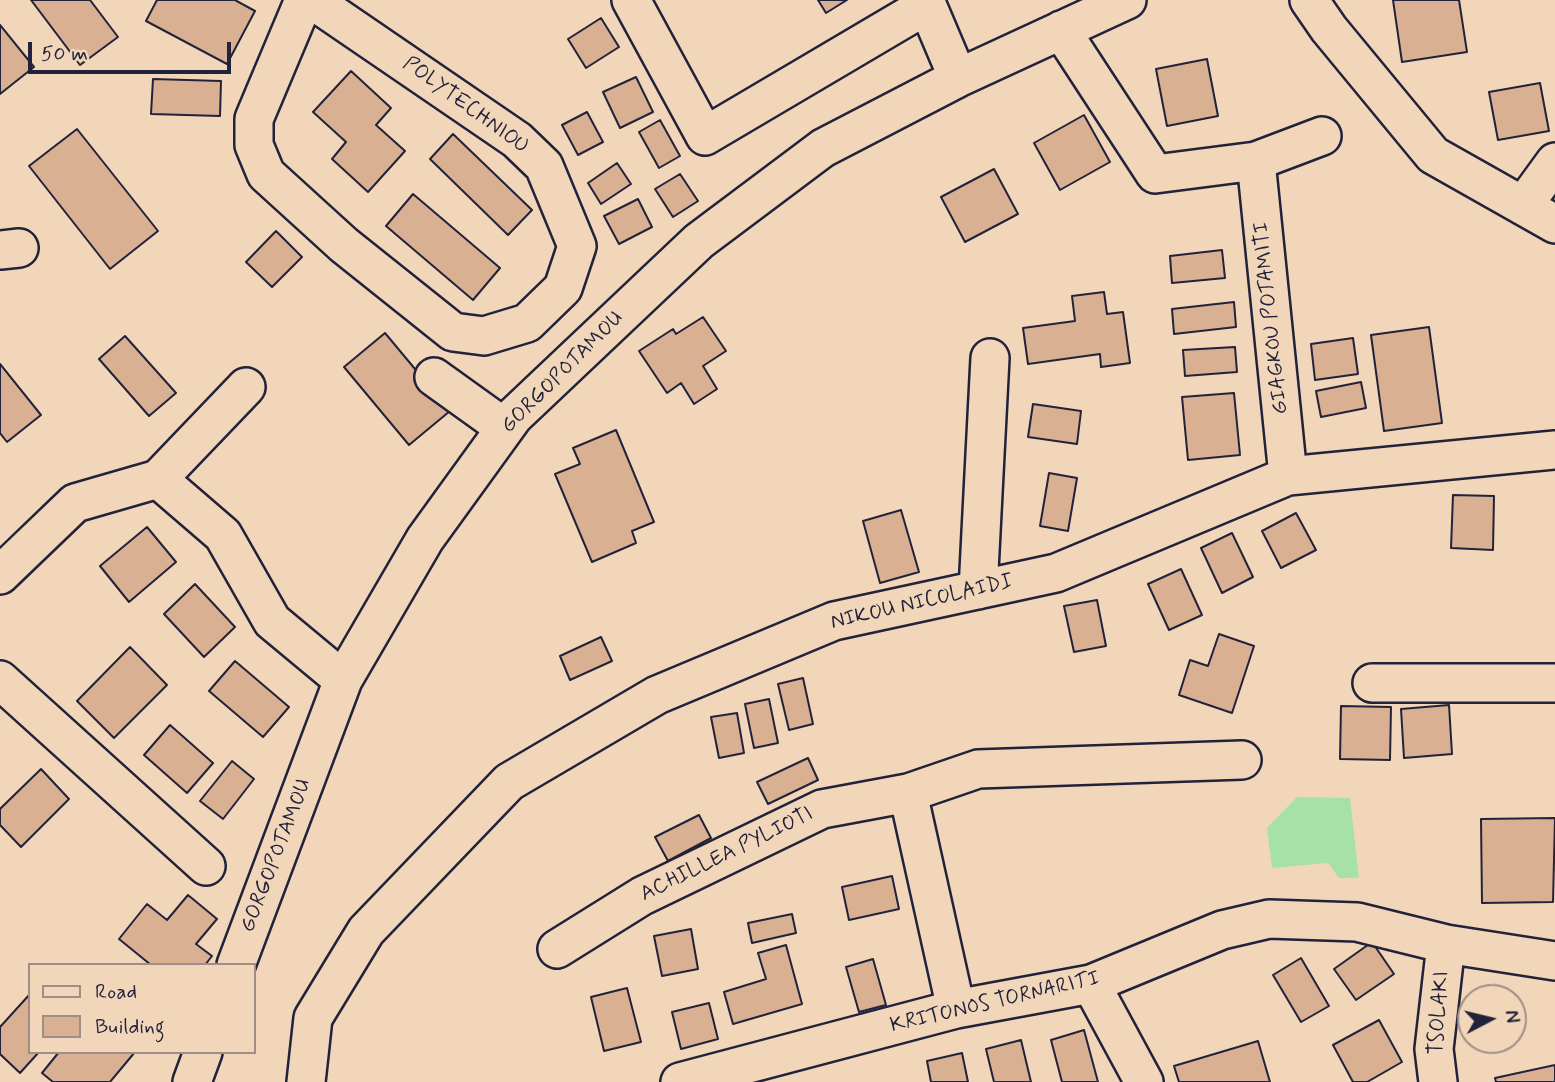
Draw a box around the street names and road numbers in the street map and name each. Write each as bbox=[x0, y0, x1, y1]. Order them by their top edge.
street label: POLYTECHNIOU bbox=[397, 52, 533, 160]
street label: GIAGKOU POTAMITI bbox=[1249, 220, 1295, 416]
street label: GORGOPOTAMOU bbox=[497, 307, 629, 439]
street label: NIKOU NICOLAIDI bbox=[828, 570, 1016, 636]
street label: GORGOPOTAMOU bbox=[236, 776, 318, 936]
street label: ACHILLEA PYLIOTI bbox=[636, 802, 818, 908]
street label: KRITONOS TORNARITI bbox=[888, 967, 1102, 1039]
street label: TSOLAKI bbox=[1425, 970, 1455, 1056]

